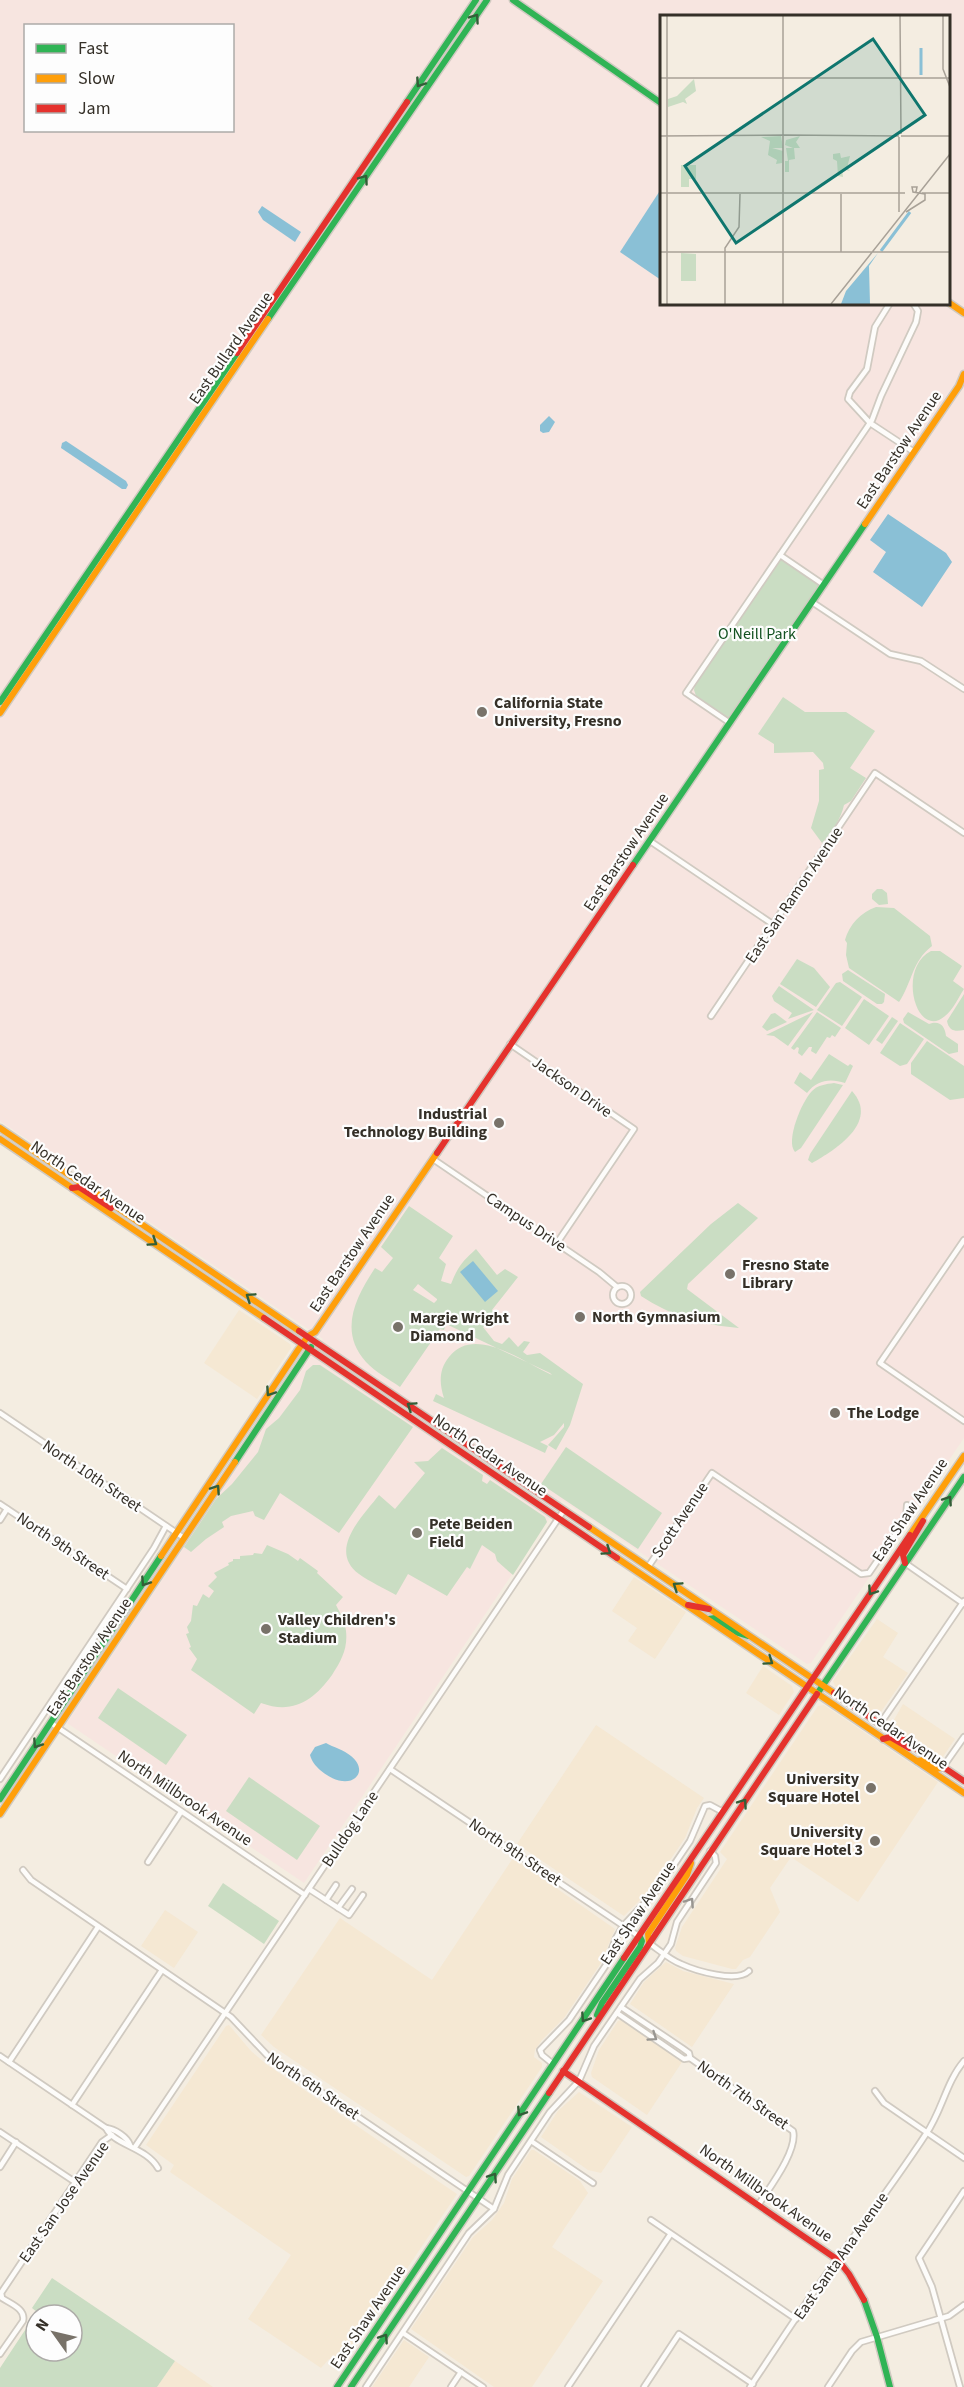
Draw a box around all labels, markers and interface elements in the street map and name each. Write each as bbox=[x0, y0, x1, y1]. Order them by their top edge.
one-way arrow bbox=[468, 14, 479, 25]
inset map bbox=[660, 15, 949, 304]
legend bbox=[24, 24, 234, 132]
text: Fast bbox=[78, 36, 109, 61]
text: Slow bbox=[78, 66, 115, 91]
one-way arrow bbox=[416, 76, 427, 87]
text: Jam bbox=[78, 96, 111, 121]
one-way arrow bbox=[357, 174, 368, 185]
street label: East Bullard Avenue bbox=[184, 287, 278, 409]
street label: East Barstow Avenue bbox=[851, 386, 947, 514]
park label: O'Neill Park bbox=[718, 623, 796, 645]
place label: California State University, Fresno bbox=[494, 692, 622, 732]
marker: California State University, Fresno bbox=[475, 705, 489, 719]
street label: East Barstow Avenue bbox=[578, 788, 674, 916]
street label: East San Ramon Avenue bbox=[740, 822, 848, 968]
street label: Jackson Drive bbox=[528, 1051, 616, 1123]
place label: Industrial Technology Building bbox=[344, 1103, 487, 1143]
marker: Industrial Technology Building bbox=[492, 1116, 506, 1130]
street label: North Cedar Avenue bbox=[26, 1135, 150, 1229]
street label: Campus Drive bbox=[481, 1187, 571, 1257]
street label: East Barstow Avenue bbox=[304, 1189, 400, 1317]
one-way arrow bbox=[146, 1235, 157, 1246]
place label: Fresno State Library bbox=[742, 1254, 829, 1294]
marker: Fresno State Library bbox=[723, 1267, 737, 1281]
one-way arrow bbox=[245, 1293, 256, 1304]
place label: North Gymnasium bbox=[592, 1306, 721, 1328]
place label: Margie Wright Diamond bbox=[410, 1307, 509, 1347]
marker: North Gymnasium bbox=[573, 1310, 587, 1324]
marker: Margie Wright Diamond bbox=[391, 1320, 405, 1334]
one-way arrow bbox=[266, 1385, 277, 1396]
one-way arrow bbox=[407, 1402, 418, 1413]
place label: The Lodge bbox=[847, 1402, 919, 1424]
marker: The Lodge bbox=[828, 1406, 842, 1420]
street label: North Cedar Avenue bbox=[428, 1408, 552, 1502]
street label: North 10th Street bbox=[38, 1435, 146, 1518]
street label: East Shaw Avenue bbox=[867, 1454, 953, 1566]
street label: Scott Avenue bbox=[647, 1478, 713, 1562]
one-way arrow bbox=[209, 1485, 220, 1496]
one-way arrow bbox=[941, 1496, 952, 1507]
street label: North 9th Street bbox=[12, 1507, 114, 1585]
place label: Pete Beiden Field bbox=[429, 1513, 513, 1553]
marker: Pete Beiden Field bbox=[410, 1526, 424, 1540]
one-way arrow bbox=[601, 1544, 612, 1555]
one-way arrow bbox=[140, 1576, 152, 1586]
one-way arrow bbox=[673, 1582, 684, 1593]
one-way arrow bbox=[868, 1584, 879, 1595]
street label: East Barstow Avenue bbox=[41, 1593, 137, 1721]
place label: Valley Children's Stadium bbox=[277, 1609, 395, 1649]
marker: Valley Children's Stadium bbox=[259, 1622, 273, 1636]
one-way arrow bbox=[762, 1654, 773, 1665]
street label: North Cedar Avenue bbox=[829, 1681, 953, 1775]
one-way arrow bbox=[33, 1738, 44, 1749]
street label: North Millbrook Avenue bbox=[114, 1745, 257, 1851]
place label: University Square Hotel bbox=[768, 1768, 860, 1808]
marker: University Square Hotel bbox=[864, 1781, 878, 1795]
street label: Bulldog Lane bbox=[316, 1786, 384, 1871]
one-way arrow bbox=[736, 1799, 747, 1810]
street label: North 9th Street bbox=[464, 1813, 566, 1891]
place label: University Square Hotel 3 bbox=[760, 1821, 864, 1861]
marker: University Square Hotel 3 bbox=[868, 1834, 882, 1848]
street label: East Shaw Avenue bbox=[595, 1857, 681, 1969]
one-way arrow bbox=[683, 1898, 695, 1908]
one-way arrow bbox=[581, 2011, 592, 2022]
one-way arrow bbox=[647, 2030, 657, 2042]
street label: North 6th Street bbox=[262, 2047, 364, 2125]
street label: North 7th Street bbox=[693, 2055, 794, 2135]
one-way arrow bbox=[517, 2106, 528, 2117]
street label: East San Jose Avenue bbox=[14, 2137, 114, 2267]
street label: North Millbrook Avenue bbox=[695, 2139, 837, 2247]
one-way arrow bbox=[486, 2172, 497, 2183]
street label: East Santa Ana Avenue bbox=[789, 2188, 893, 2324]
street label: East Shaw Avenue bbox=[325, 2261, 411, 2373]
north arrow bbox=[24, 2303, 84, 2363]
text: N bbox=[30, 2315, 54, 2336]
one-way arrow bbox=[377, 2334, 388, 2345]

